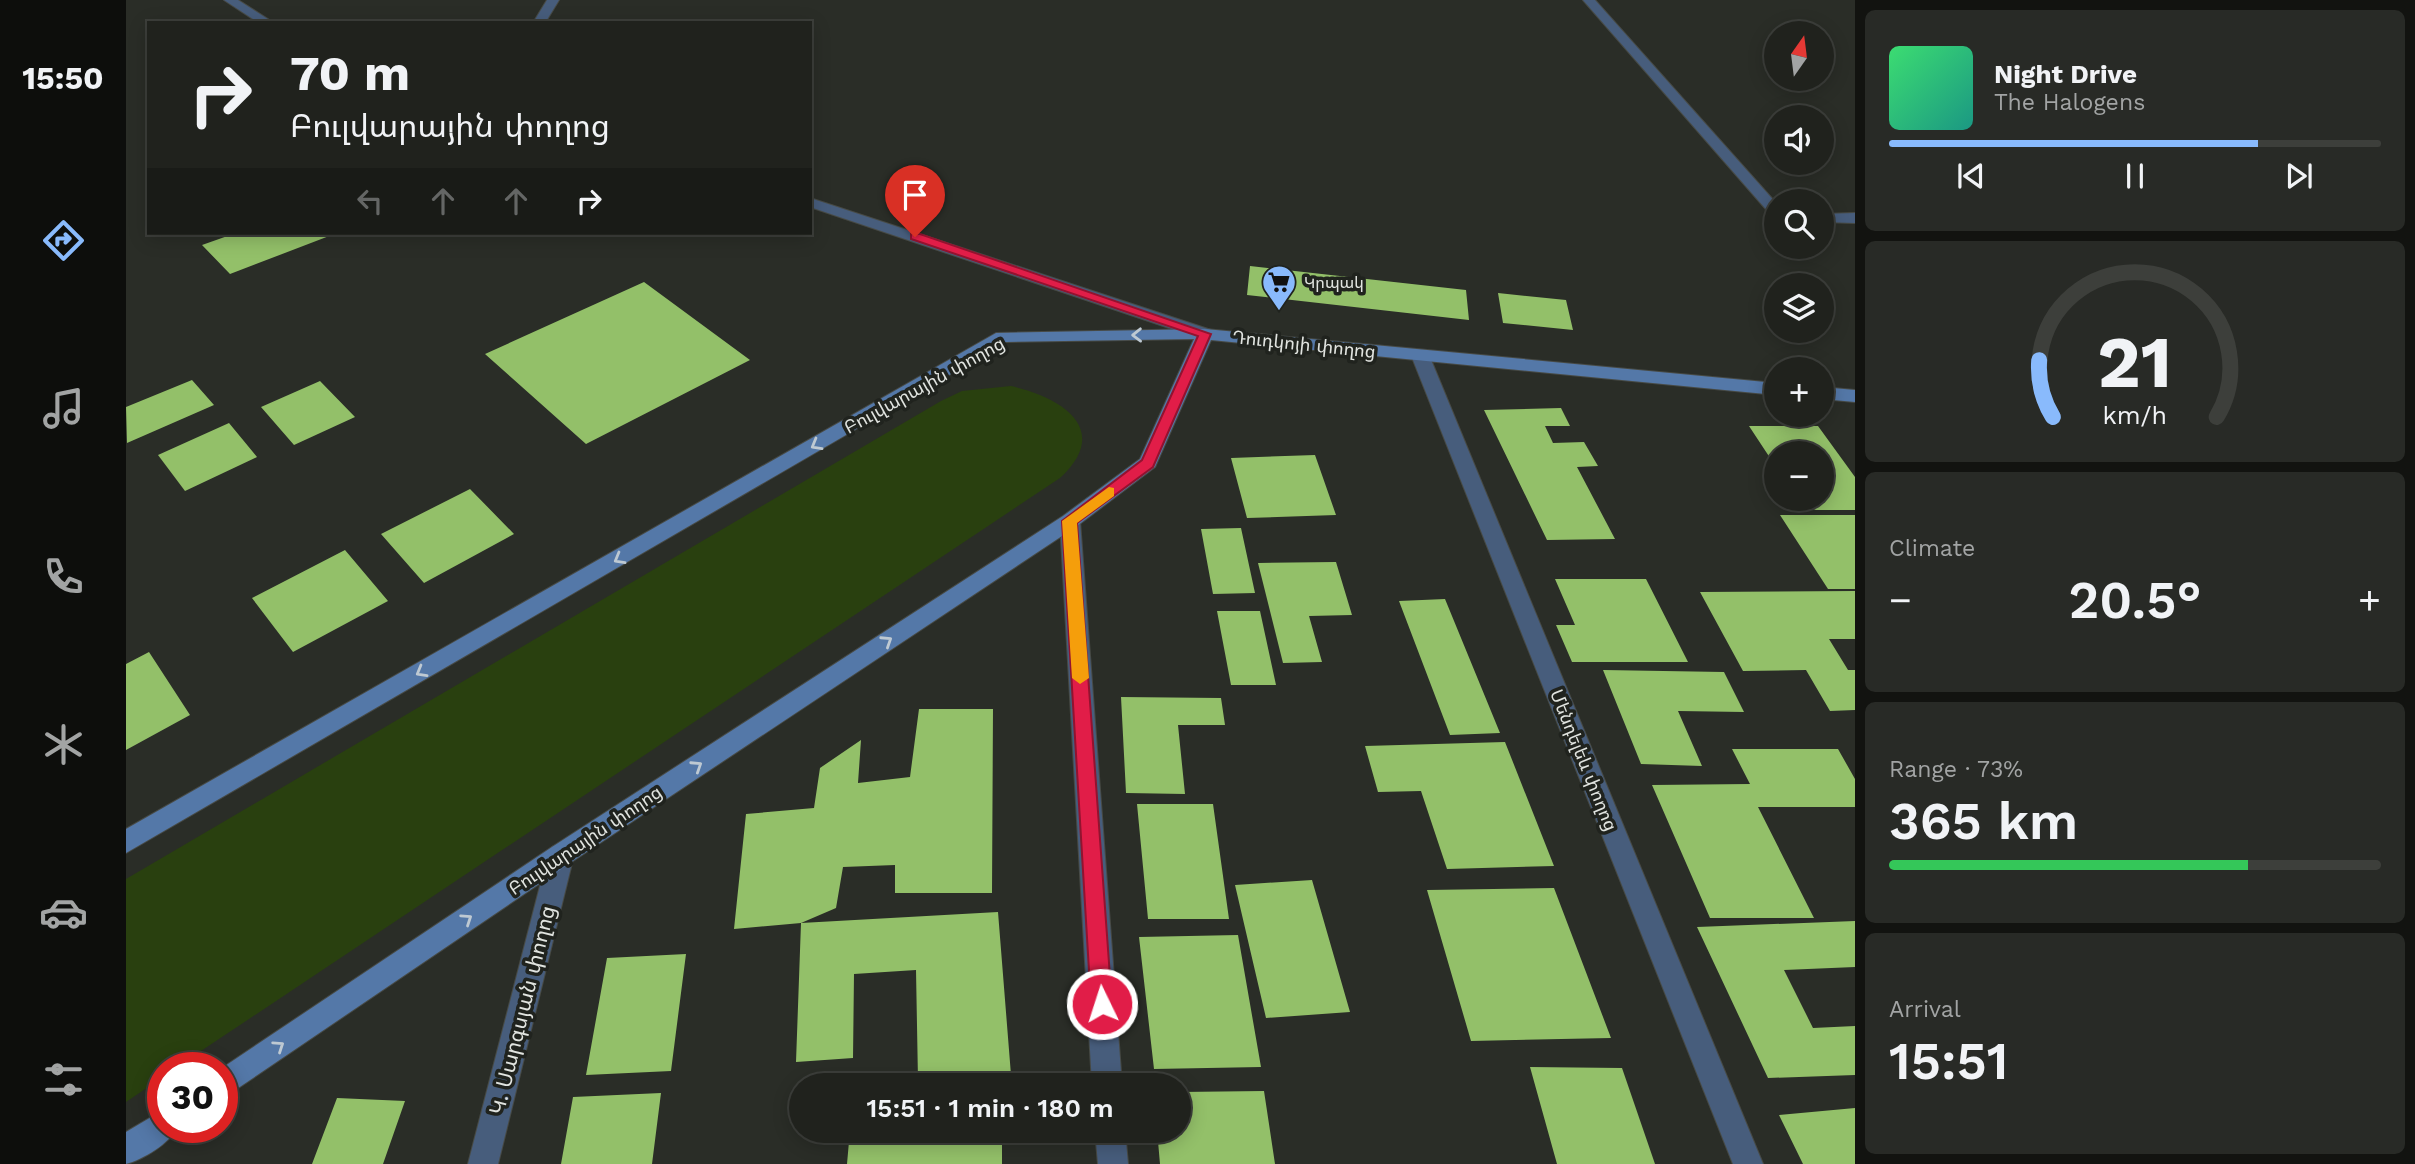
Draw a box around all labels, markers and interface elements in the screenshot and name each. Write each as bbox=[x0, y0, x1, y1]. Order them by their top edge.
north arrow bbox=[1764, 21, 1834, 91]
map controls bbox=[1764, 21, 1834, 511]
text: 70 m bbox=[290, 44, 410, 102]
icon: right bbox=[175, 49, 266, 140]
text: 15:50 bbox=[22, 59, 104, 97]
text: Night Drive bbox=[1994, 59, 2137, 89]
text: The Halogens bbox=[1994, 89, 2145, 116]
button: sound bbox=[1764, 105, 1834, 175]
text: Բուլվարային փողոց bbox=[290, 107, 610, 145]
icon: previous bbox=[1952, 157, 1990, 195]
icon: pause bbox=[2116, 157, 2154, 195]
icon: next bbox=[2280, 157, 2318, 195]
pin bbox=[885, 165, 945, 237]
icon: arrive bbox=[896, 176, 934, 214]
icon: left bbox=[351, 182, 389, 220]
icon: ahead bbox=[424, 182, 462, 220]
icon: ahead bbox=[497, 182, 535, 220]
icon: right bbox=[570, 182, 608, 220]
button: search bbox=[1764, 189, 1834, 259]
icon: directions bbox=[39, 216, 88, 265]
supermarket icon: Կրպակ bbox=[1260, 263, 1298, 312]
place label: Կրպակ bbox=[1304, 273, 1364, 292]
button: layers bbox=[1764, 273, 1834, 343]
text: 21 bbox=[2098, 320, 2172, 406]
street label: Դուդկոյի փողոց bbox=[1231, 326, 1377, 362]
one-way arrow bbox=[1131, 327, 1141, 343]
street label: Բուլվարային փողոց bbox=[840, 332, 1008, 438]
button: + bbox=[1764, 357, 1834, 427]
icon: music bbox=[39, 384, 88, 433]
text: km/h bbox=[2103, 401, 2167, 430]
one-way arrow bbox=[810, 437, 823, 450]
button: − bbox=[1764, 441, 1834, 511]
text: Climate bbox=[1889, 535, 1975, 562]
one-way arrow bbox=[613, 551, 626, 564]
icon: phone bbox=[39, 552, 88, 601]
text: 20.5° bbox=[2069, 570, 2201, 631]
text: − bbox=[1889, 578, 1912, 622]
text: + bbox=[2358, 578, 2381, 622]
one-way arrow bbox=[880, 636, 893, 649]
one-way arrow bbox=[416, 664, 429, 677]
street label: Մենդելեև փողոց bbox=[1546, 686, 1622, 834]
icon: climate bbox=[39, 720, 88, 769]
text: Range · 73% bbox=[1889, 756, 2023, 783]
one-way arrow bbox=[690, 761, 703, 774]
street label: Բուլվարային փողոց bbox=[505, 781, 665, 899]
text: 365 km bbox=[1889, 791, 2078, 852]
icon: car bbox=[39, 888, 88, 937]
street label: Կ. Սարգսյան փողոց bbox=[484, 903, 560, 1117]
one-way arrow bbox=[459, 915, 472, 927]
position arrow bbox=[1065, 967, 1139, 1041]
text: Arrival bbox=[1889, 996, 1961, 1023]
text: 15:51 bbox=[1889, 1031, 2008, 1092]
one-way arrow bbox=[271, 1042, 284, 1054]
speed limit sign: 30 bbox=[147, 1052, 238, 1143]
icon: filters bbox=[39, 1055, 88, 1104]
text: 15:51 · 1 min · 180 m bbox=[866, 1093, 1114, 1123]

